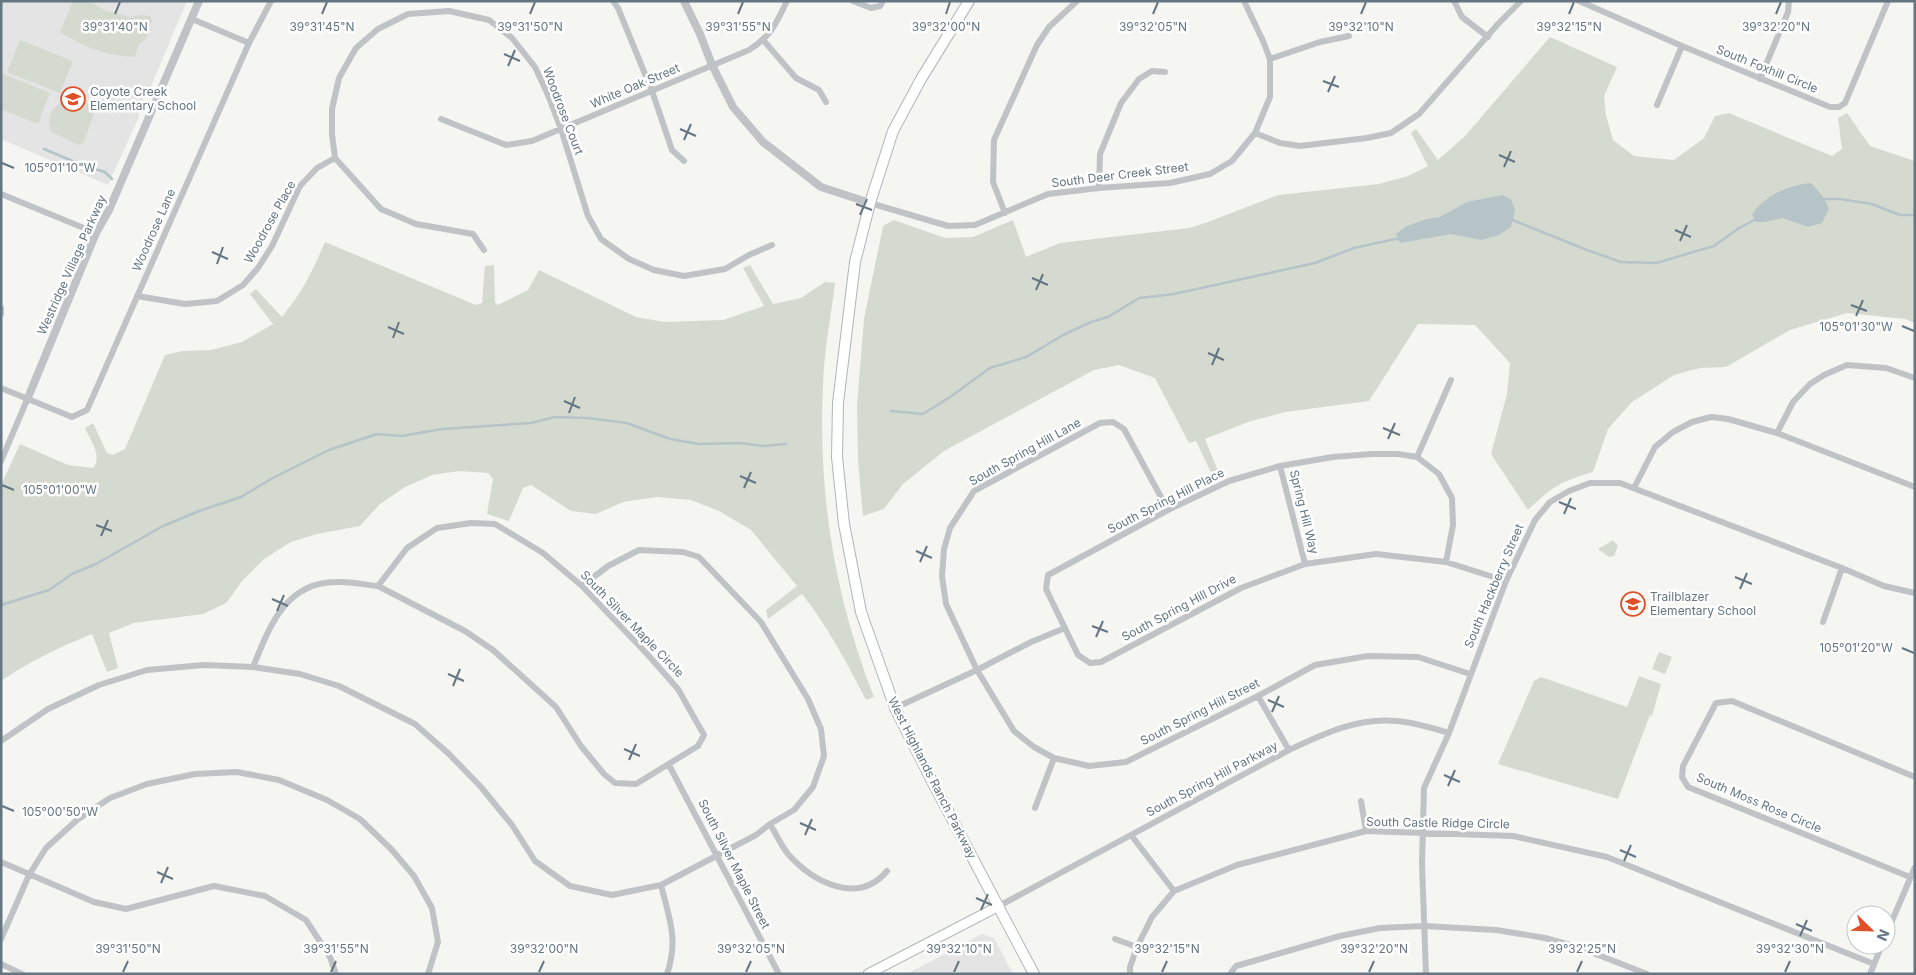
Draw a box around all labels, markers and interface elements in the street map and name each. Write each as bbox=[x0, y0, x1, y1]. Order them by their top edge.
text: 39°31'40"N bbox=[82, 19, 148, 34]
text: 39°31'45"N bbox=[289, 19, 355, 34]
text: 39°31'50"N bbox=[497, 19, 563, 34]
text: 39°31'55"N bbox=[705, 19, 771, 34]
text: 39°32'00"N bbox=[912, 19, 980, 34]
text: 39°32'05"N bbox=[1119, 19, 1187, 34]
text: 39°32'10"N bbox=[1328, 19, 1394, 34]
text: 39°32'15"N bbox=[1536, 19, 1602, 34]
text: 39°32'20"N bbox=[1742, 19, 1810, 34]
street label: South Foxhill Circle bbox=[1714, 41, 1820, 96]
street label: White Oak Street bbox=[588, 60, 682, 111]
street label: Woodrose Court bbox=[540, 65, 587, 157]
place label: Coyote Creek Elementary School bbox=[90, 84, 196, 113]
school or university icon: Coyote Creek Elementary School bbox=[60, 86, 86, 112]
street label: South Deer Creek Street bbox=[1051, 159, 1189, 190]
text: 105°01'10"W bbox=[24, 160, 96, 175]
street label: Woodrose Place bbox=[241, 178, 299, 266]
street label: Woodrose Lane bbox=[129, 186, 178, 273]
street label: Westridge Village Parkway bbox=[34, 192, 109, 337]
text: 105°01'30"W bbox=[1819, 319, 1893, 334]
street label: South Spring Hill Lane bbox=[966, 415, 1083, 489]
street label: South Spring Hill Place bbox=[1105, 465, 1227, 537]
street label: Spring Hill Way bbox=[1287, 468, 1322, 556]
text: 105°01'00"W bbox=[23, 482, 97, 497]
street label: South Hackberry Street bbox=[1461, 521, 1526, 650]
street label: South Silver Maple Circle bbox=[578, 567, 687, 680]
street label: South Spring Hill Drive bbox=[1119, 571, 1239, 644]
place label: Trailblazer Elementary School bbox=[1650, 589, 1756, 618]
school or university icon: Trailblazer Elementary School bbox=[1620, 591, 1646, 617]
text: 105°01'20"W bbox=[1819, 640, 1893, 655]
street label: South Spring Hill Street bbox=[1138, 675, 1262, 748]
street label: West Highlands Ranch Parkway bbox=[885, 694, 980, 861]
street label: South Spring Hill Parkway bbox=[1143, 737, 1280, 820]
street label: South Moss Rose Circle bbox=[1694, 769, 1824, 836]
street label: South Silver Maple Street bbox=[695, 796, 774, 931]
text: 105°00'50"W bbox=[22, 804, 98, 819]
street label: South Castle Ridge Circle bbox=[1366, 814, 1510, 831]
north arrow bbox=[1846, 905, 1896, 955]
text: N bbox=[1874, 927, 1893, 944]
text: 39°31'50"N bbox=[95, 941, 161, 956]
text: 39°31'55"N bbox=[303, 941, 369, 956]
text: 39°32'00"N bbox=[510, 941, 578, 956]
text: 39°32'05"N bbox=[717, 941, 785, 956]
text: 39°32'10"N bbox=[926, 941, 992, 956]
text: 39°32'15"N bbox=[1134, 941, 1200, 956]
text: 39°32'20"N bbox=[1340, 941, 1408, 956]
text: 39°32'25"N bbox=[1548, 941, 1616, 956]
text: 39°32'30"N bbox=[1756, 941, 1824, 956]

